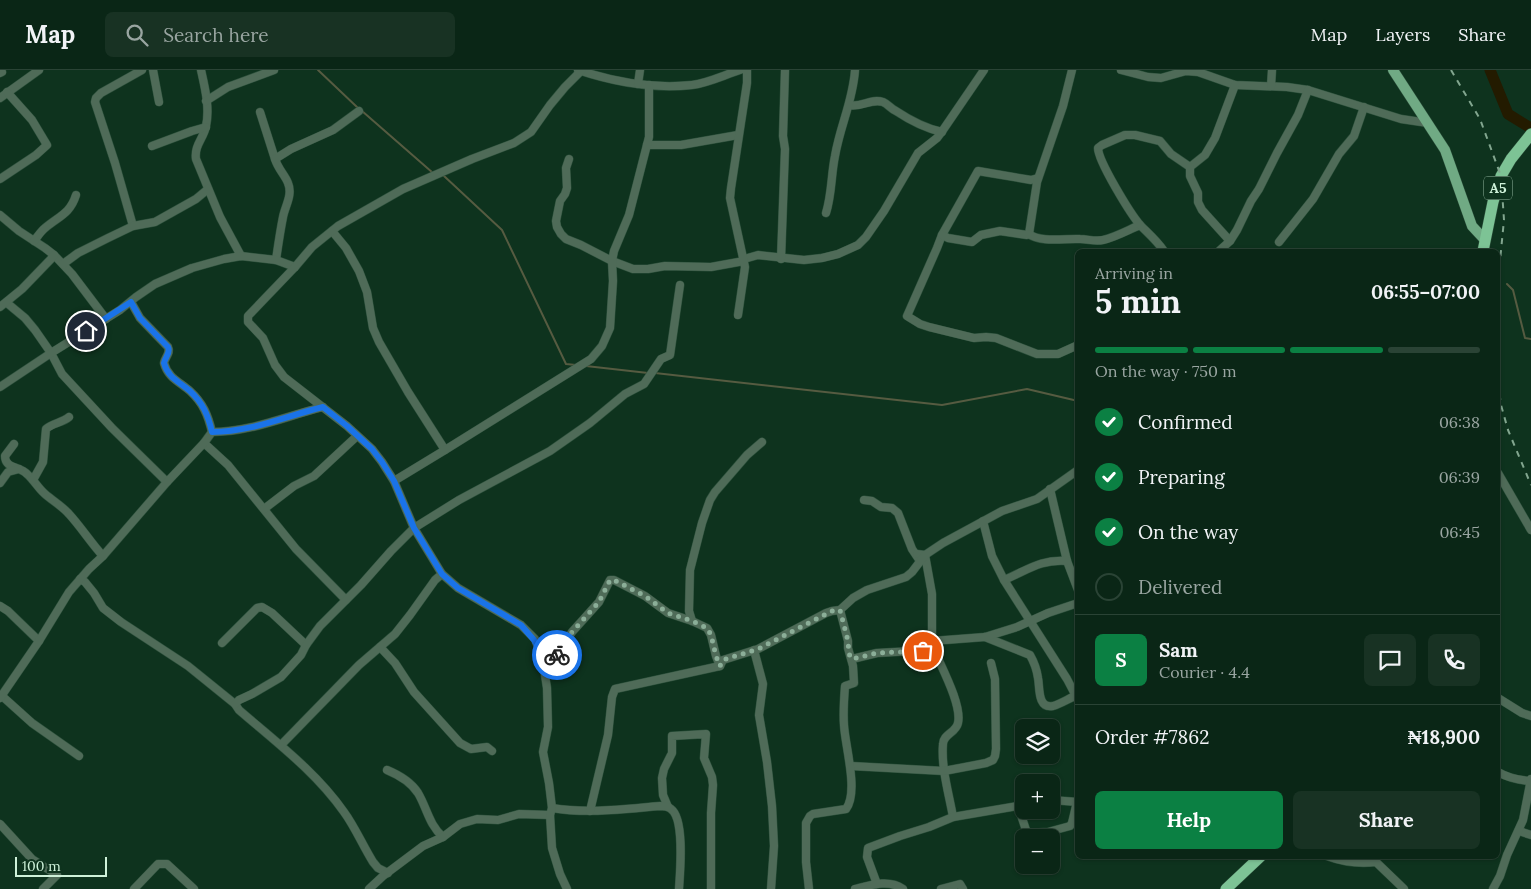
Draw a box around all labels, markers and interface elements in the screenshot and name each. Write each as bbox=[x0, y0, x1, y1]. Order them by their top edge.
search box bbox=[105, 12, 455, 57]
text: Map bbox=[25, 19, 75, 50]
icon: search bbox=[123, 21, 151, 49]
text: Search here bbox=[163, 23, 269, 47]
text: Map bbox=[1311, 23, 1347, 46]
text: Layers bbox=[1375, 23, 1430, 46]
text: Share bbox=[1458, 23, 1506, 46]
road number: A5 bbox=[1484, 176, 1512, 200]
text: Arriving in bbox=[1095, 263, 1173, 283]
text: 06:55–07:00 bbox=[1371, 280, 1480, 304]
text: 5 min bbox=[1095, 281, 1181, 322]
pin bbox=[65, 310, 107, 352]
icon: home bbox=[72, 317, 100, 345]
text: On the way · 750 m bbox=[1095, 361, 1236, 381]
icon: check bbox=[1095, 408, 1123, 436]
text: Confirmed bbox=[1138, 410, 1233, 434]
text: 06:38 bbox=[1439, 412, 1480, 432]
icon: check bbox=[1095, 463, 1123, 491]
text: Preparing bbox=[1138, 465, 1225, 489]
text: 06:39 bbox=[1439, 467, 1480, 487]
icon: check bbox=[1095, 518, 1123, 546]
text: On the way bbox=[1138, 520, 1238, 544]
text: 06:45 bbox=[1439, 522, 1480, 542]
text: Delivered bbox=[1138, 575, 1222, 599]
courier bbox=[532, 630, 582, 680]
pin bbox=[902, 630, 944, 672]
button: chat bbox=[1364, 634, 1416, 686]
button: phone bbox=[1428, 634, 1480, 686]
icon: bag bbox=[909, 637, 937, 665]
text: Sam bbox=[1159, 638, 1198, 662]
icon: bike bbox=[543, 641, 571, 669]
text: S bbox=[1115, 648, 1127, 672]
text: Courier · 4.4 bbox=[1159, 662, 1250, 682]
map controls bbox=[1015, 719, 1060, 874]
button: layers bbox=[1015, 719, 1060, 764]
text: Order #7862 bbox=[1095, 725, 1209, 749]
text: ₦18,900 bbox=[1408, 725, 1480, 749]
button: + bbox=[1015, 774, 1060, 819]
button: Help bbox=[1095, 791, 1283, 849]
button: Share bbox=[1293, 791, 1480, 849]
button: − bbox=[1015, 829, 1060, 874]
scale bar bbox=[15, 854, 108, 877]
text: 100 m bbox=[22, 857, 61, 875]

